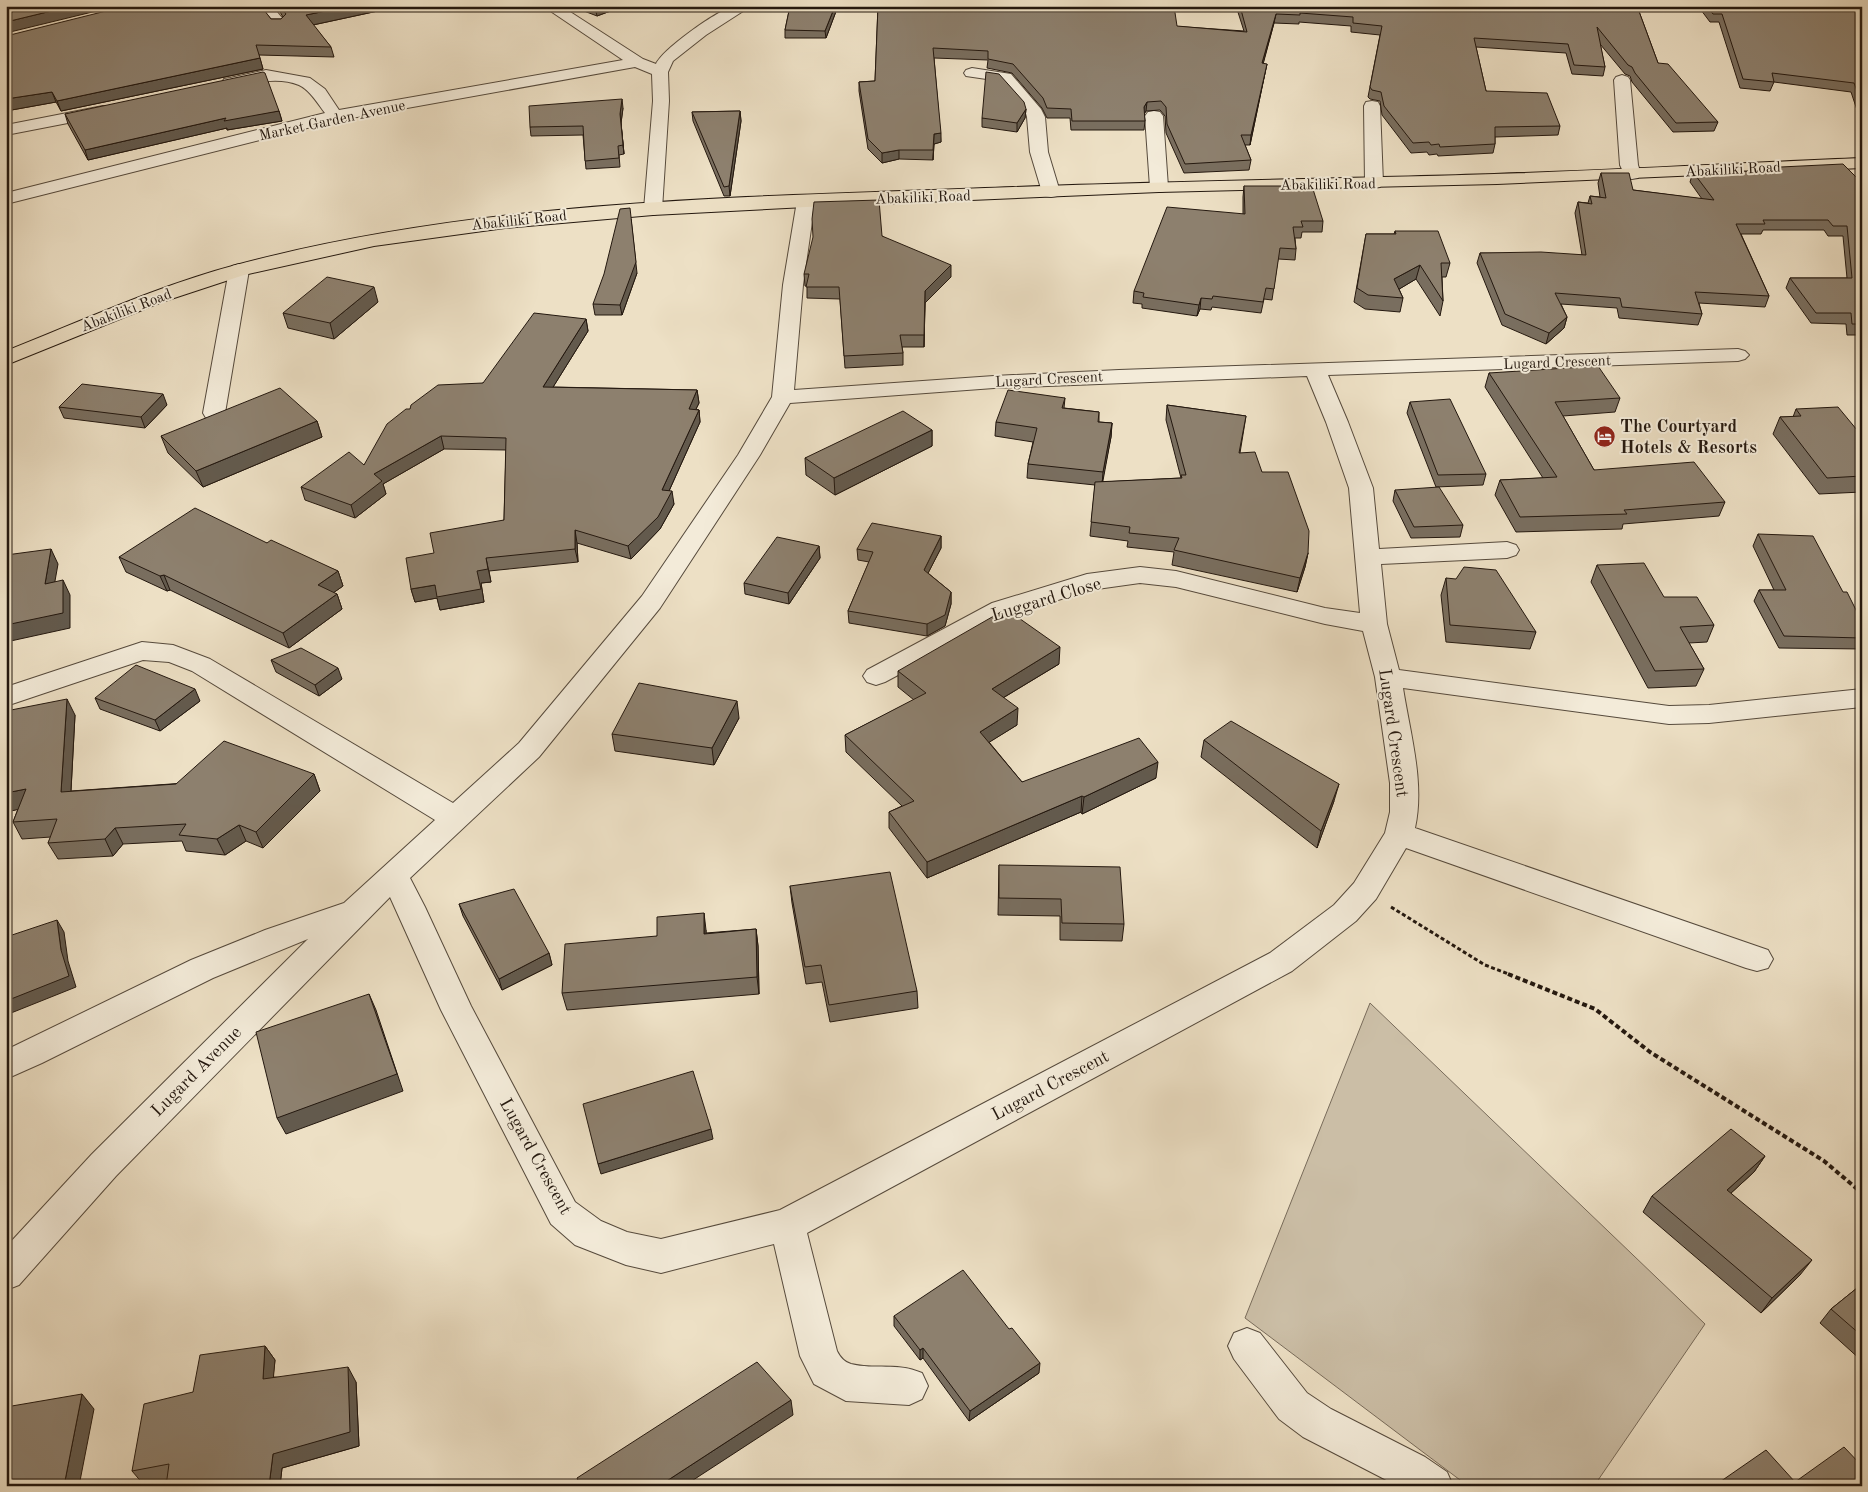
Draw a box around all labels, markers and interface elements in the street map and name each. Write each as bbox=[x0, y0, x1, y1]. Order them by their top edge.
street label: Market Garden Avenue bbox=[258, 99, 407, 144]
street label: Abakiliki Road bbox=[1685, 160, 1782, 180]
street label: Abakiliki Road bbox=[1280, 177, 1376, 194]
street label: Abakiliki Road bbox=[875, 189, 971, 208]
street label: Abakiliki Road bbox=[471, 209, 568, 234]
street label: Abakiliki Road bbox=[79, 287, 174, 336]
street label: Lugard Crescent bbox=[1503, 354, 1611, 373]
street label: Lugard Crescent bbox=[995, 370, 1103, 391]
place label: The Courtyard Hotels & Resorts bbox=[1620, 418, 1757, 457]
hotel icon: The Courtyard Hotels & Resorts bbox=[1592, 424, 1616, 448]
street label: Luggard Close bbox=[989, 575, 1103, 625]
street label: Lugard Crescent bbox=[1375, 668, 1411, 799]
street label: Lugard Avenue bbox=[148, 1023, 245, 1120]
street label: Lugard Crescent bbox=[989, 1047, 1112, 1124]
street label: Lugard Crescent bbox=[496, 1095, 574, 1218]

